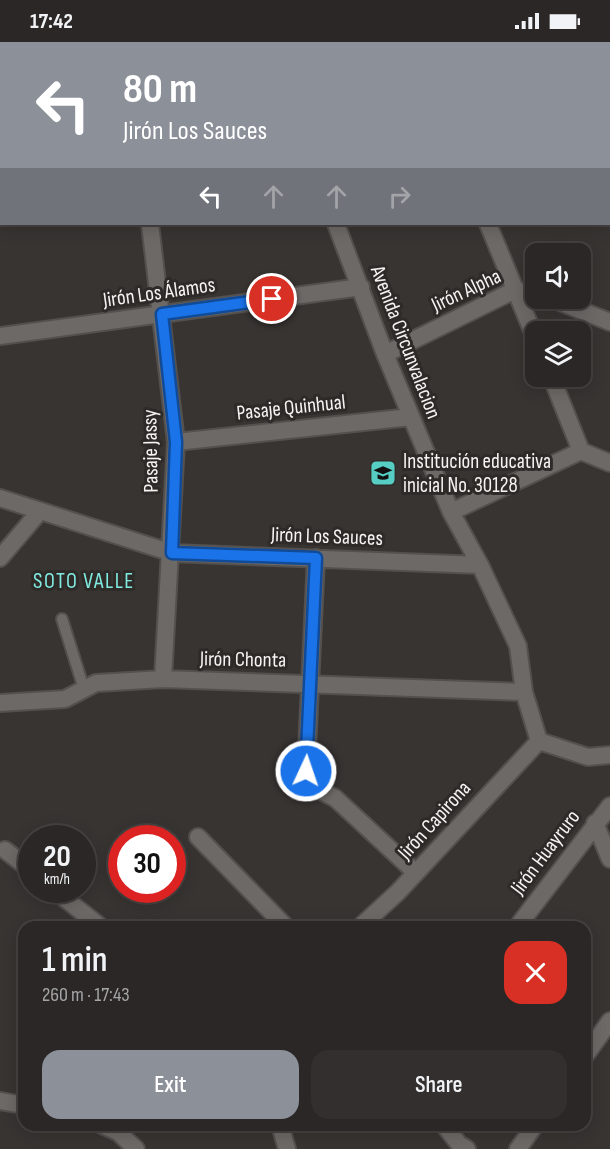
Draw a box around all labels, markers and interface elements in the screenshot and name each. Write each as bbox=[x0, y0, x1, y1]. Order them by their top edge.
text: 17:42 bbox=[30, 8, 73, 35]
text: 80 m bbox=[123, 64, 197, 115]
icon: left bbox=[24, 66, 102, 144]
text: Jirón Los Sauces bbox=[123, 115, 267, 147]
icon: left bbox=[194, 180, 227, 213]
icon: ahead bbox=[257, 180, 290, 213]
icon: ahead bbox=[320, 180, 353, 213]
icon: right bbox=[383, 180, 416, 213]
map controls bbox=[525, 243, 591, 387]
button: sound bbox=[525, 243, 591, 309]
street label: Avenida Circunvalacion bbox=[364, 261, 446, 422]
street label: Jirón Alpha bbox=[427, 264, 505, 318]
street label: Jirón Los Álamos bbox=[100, 272, 217, 313]
pin bbox=[246, 273, 297, 324]
icon: arrive bbox=[255, 282, 288, 315]
button: layers bbox=[525, 321, 591, 387]
street label: Pasaje Quinhual bbox=[235, 389, 347, 426]
street label: Pasaje Jassy bbox=[137, 409, 164, 493]
place label: Institución educativa inicial No. 30128 bbox=[403, 449, 551, 498]
school or university icon: Institución educativa inicial No. 30128 bbox=[368, 458, 398, 488]
street label: Jirón Los Sauces bbox=[269, 522, 384, 551]
district label: SOTO VALLE bbox=[33, 568, 135, 595]
street label: Jirón Chonta bbox=[199, 646, 286, 673]
position arrow bbox=[274, 739, 338, 803]
street label: Jirón Capirona bbox=[392, 776, 476, 865]
street label: Jirón Huayruro bbox=[505, 805, 585, 900]
speed limit sign: 30 bbox=[108, 825, 186, 903]
text: 20 bbox=[43, 839, 71, 875]
text: km/h bbox=[44, 870, 70, 889]
text: 1 min bbox=[42, 939, 107, 982]
button: close bbox=[504, 941, 567, 1004]
text: 260 m · 17:43 bbox=[42, 983, 130, 1007]
button: Exit bbox=[42, 1050, 299, 1119]
button: Share bbox=[311, 1050, 567, 1119]

